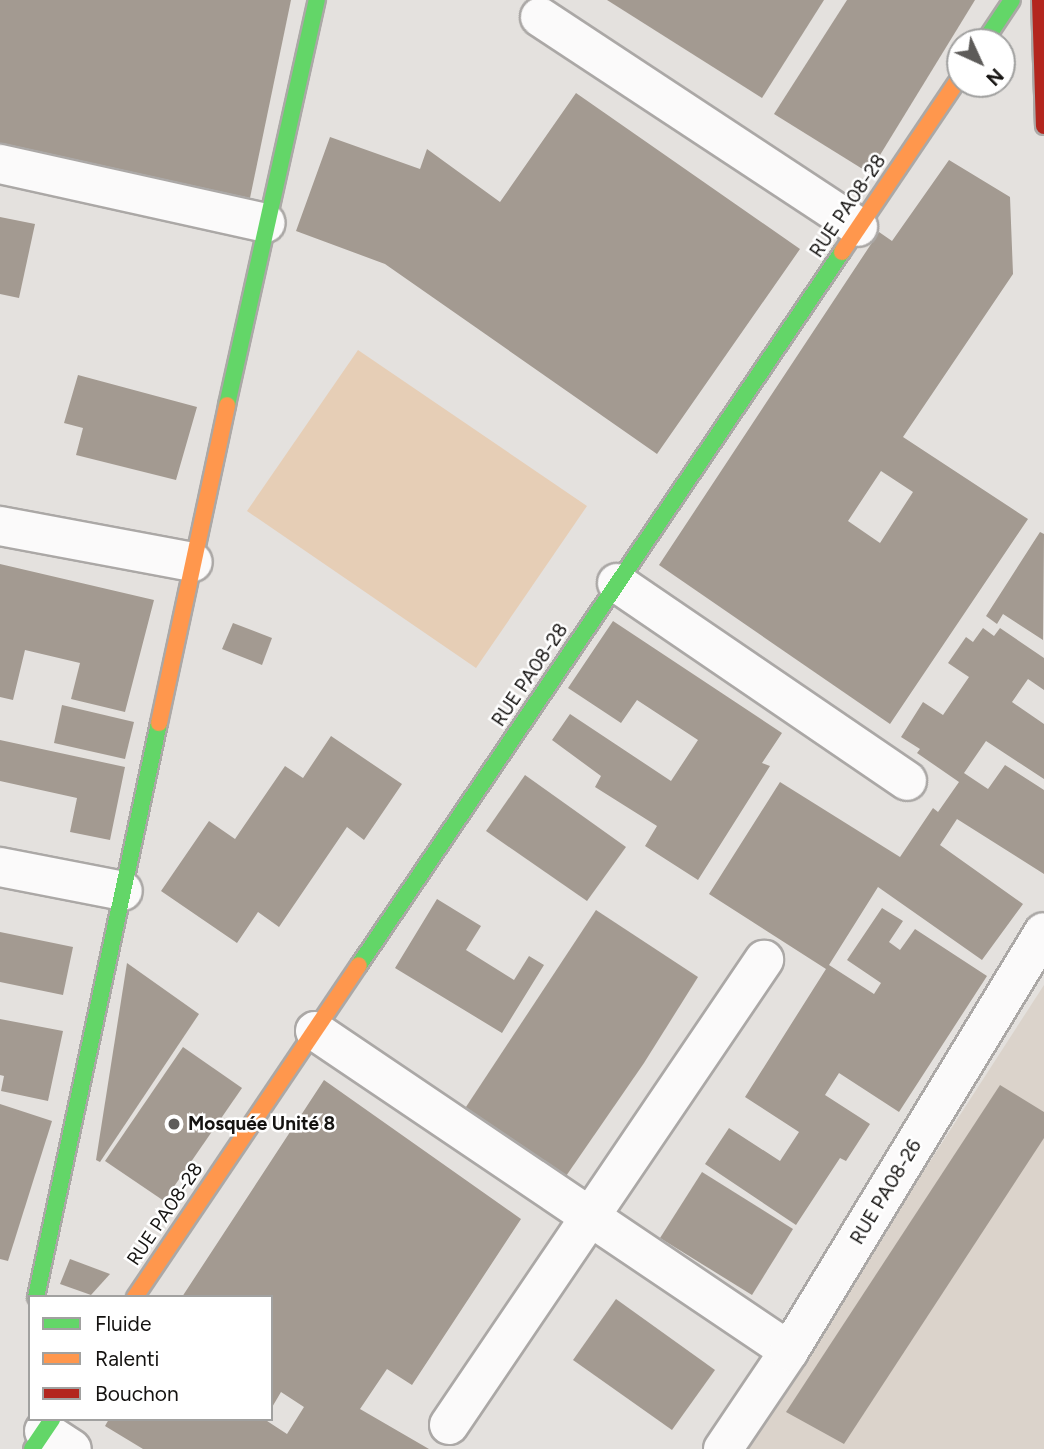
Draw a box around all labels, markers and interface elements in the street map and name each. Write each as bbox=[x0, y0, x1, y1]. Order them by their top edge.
north arrow bbox=[946, 28, 1016, 98]
text: N bbox=[981, 63, 1008, 90]
street label: RUE PA08-28 bbox=[805, 150, 891, 262]
street label: RUE PA08-28 bbox=[487, 619, 573, 731]
place label: Mosquée Unité 8 bbox=[188, 1113, 335, 1135]
marker: Mosquée Unité 8 bbox=[166, 1116, 182, 1132]
street label: RUE PA08-26 bbox=[846, 1135, 926, 1249]
street label: RUE PA08-28 bbox=[122, 1158, 208, 1270]
legend bbox=[28, 1295, 273, 1421]
text: Fluide bbox=[95, 1311, 151, 1336]
text: Ralenti bbox=[95, 1346, 159, 1371]
text: Bouchon bbox=[95, 1381, 179, 1406]

